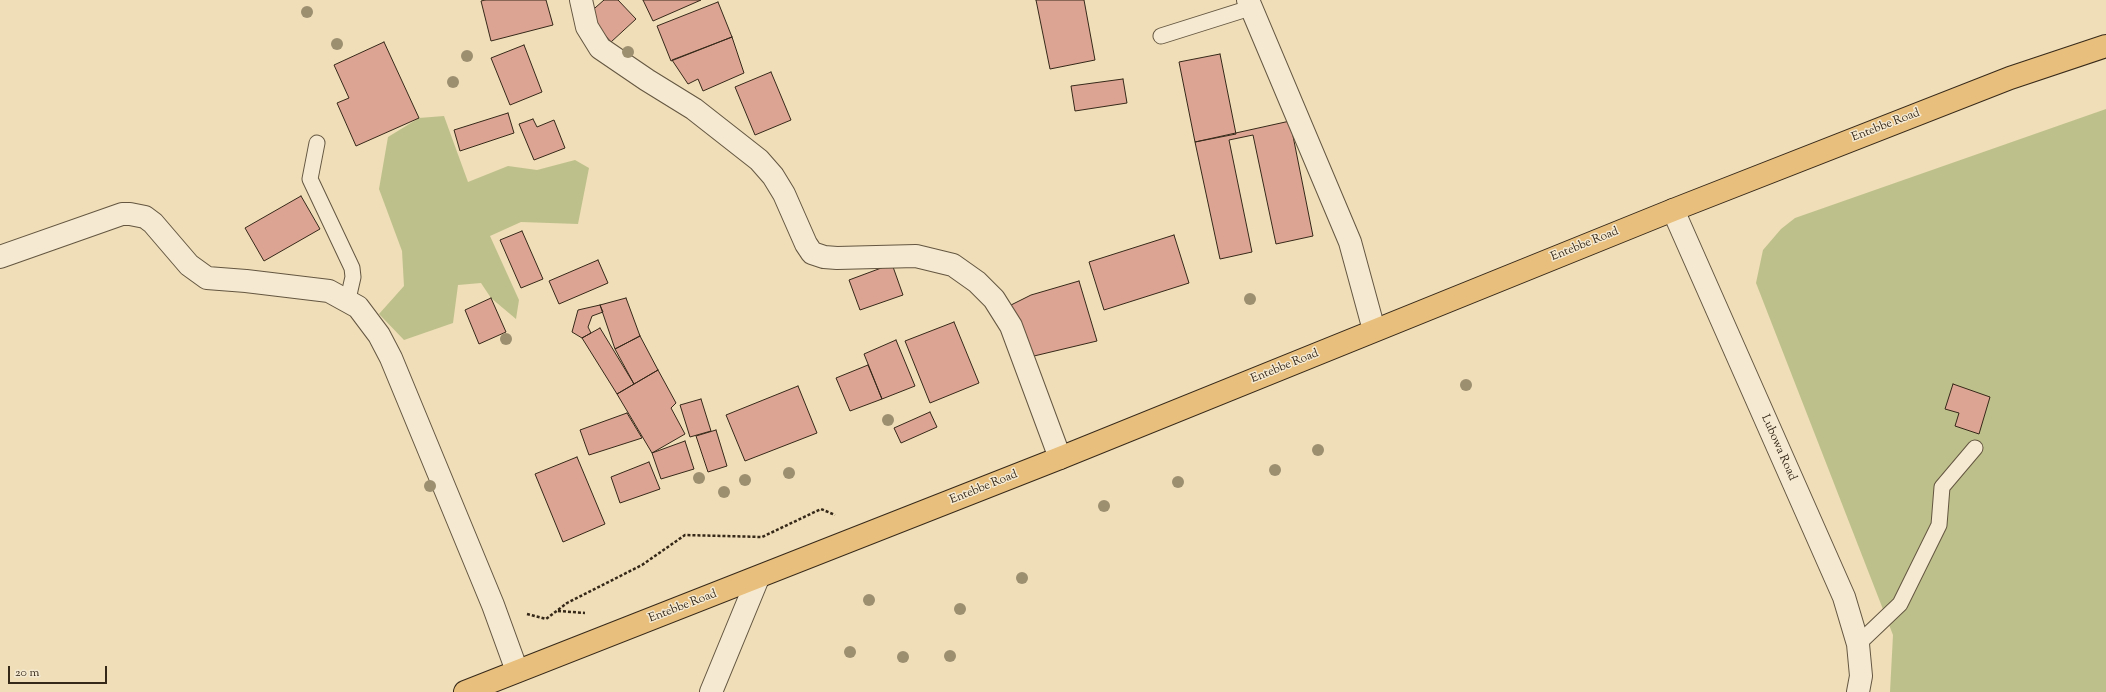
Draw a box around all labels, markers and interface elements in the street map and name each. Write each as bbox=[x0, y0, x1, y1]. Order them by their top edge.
street label: Entebbe Road bbox=[1850, 106, 1922, 146]
street label: Entebbe Road bbox=[1549, 225, 1621, 265]
street label: Entebbe Road bbox=[1249, 347, 1321, 387]
street label: Lubowa Road bbox=[1757, 413, 1799, 483]
street label: Entebbe Road bbox=[948, 468, 1020, 508]
street label: Entebbe Road bbox=[647, 587, 719, 627]
scale bar bbox=[10, 658, 109, 684]
text: 20 m bbox=[15, 664, 39, 682]

